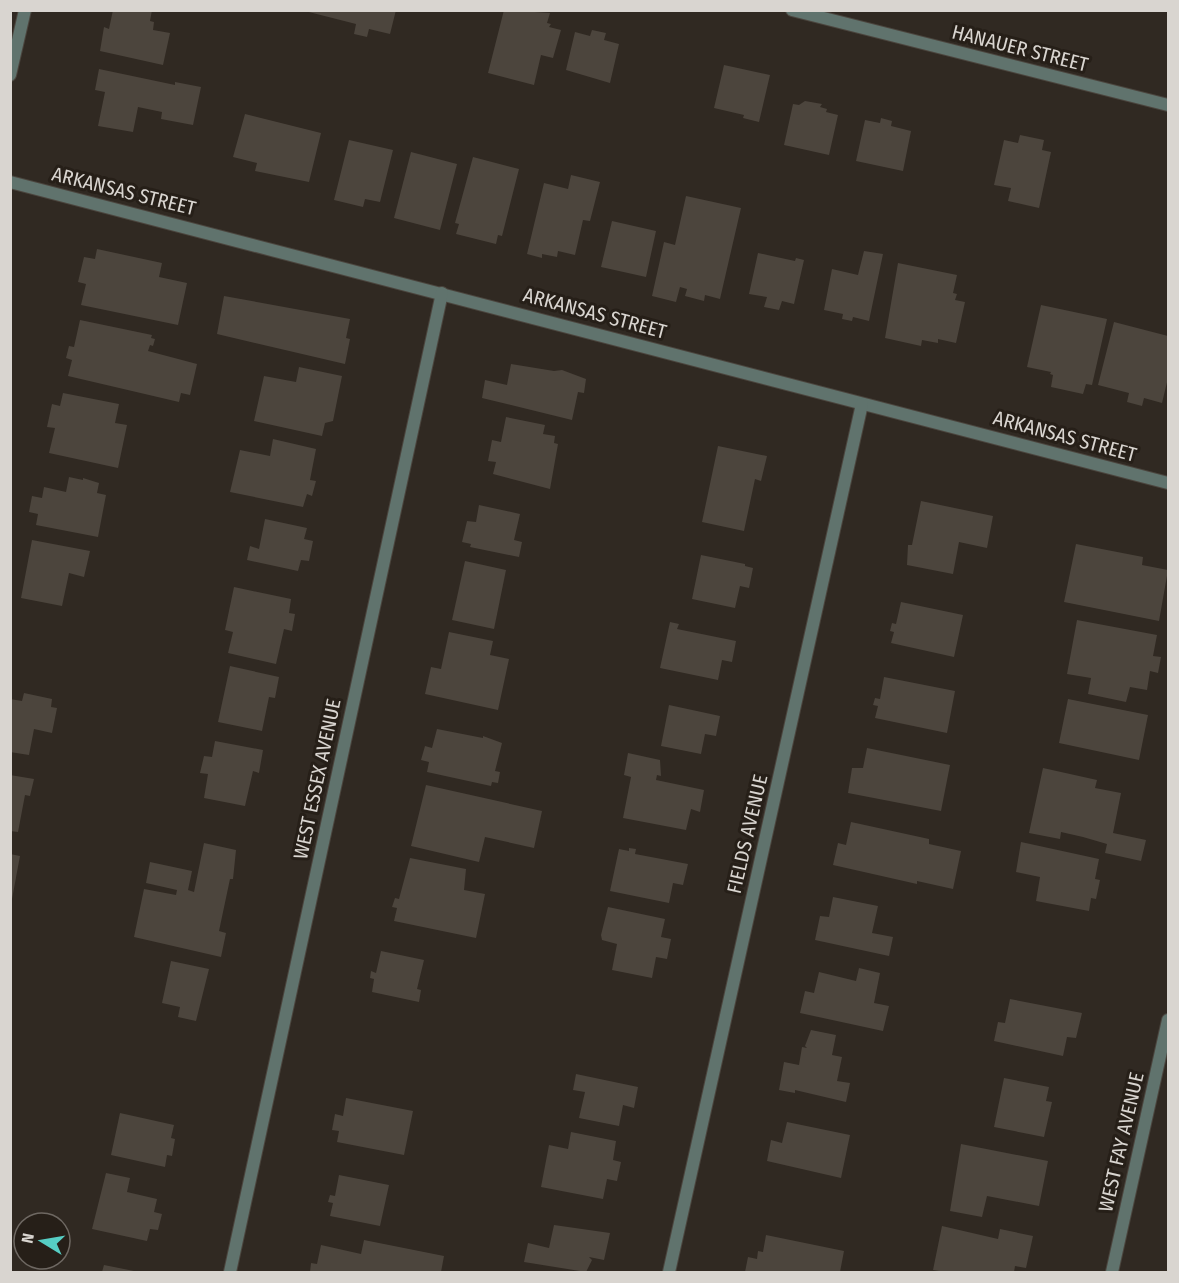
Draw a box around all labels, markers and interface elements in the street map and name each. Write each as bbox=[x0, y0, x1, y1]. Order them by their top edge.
street label: HANAUER STREET bbox=[949, 19, 1091, 77]
street label: ARKANSAS STREET bbox=[50, 162, 199, 221]
street label: ARKANSAS STREET bbox=[521, 282, 670, 344]
street label: ARKANSAS STREET bbox=[991, 405, 1140, 467]
street label: WEST ESSEX AVENUE bbox=[288, 697, 346, 861]
street label: FIELDS AVENUE bbox=[722, 772, 772, 896]
street label: WEST FAY AVENUE bbox=[1093, 1070, 1149, 1214]
north arrow bbox=[12, 1211, 72, 1271]
text: N bbox=[18, 1232, 38, 1245]

